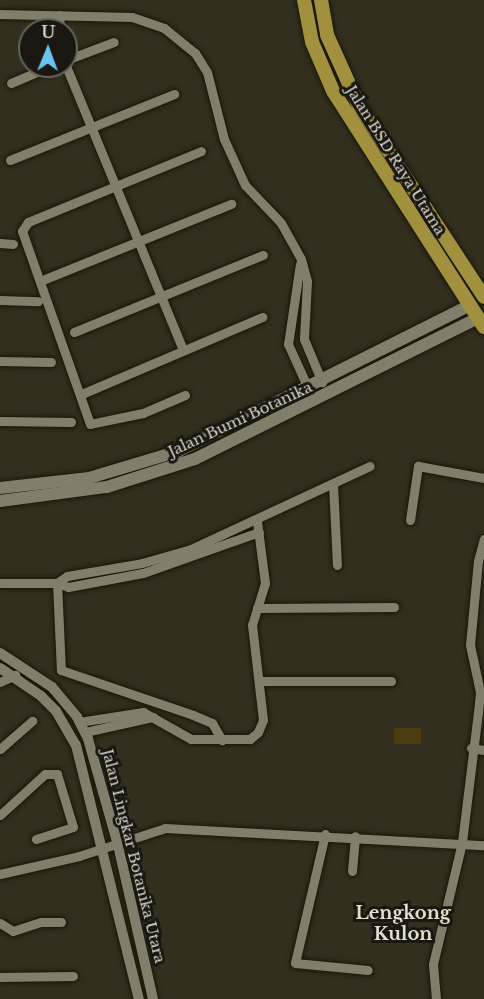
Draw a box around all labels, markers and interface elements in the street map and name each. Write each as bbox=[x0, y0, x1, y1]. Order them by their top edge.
north arrow bbox=[18, 18, 78, 78]
text: U bbox=[41, 22, 55, 42]
street label: Jalan BSD Raya Utama bbox=[343, 82, 449, 238]
street label: Jalan Bumi Botanika bbox=[165, 378, 315, 460]
street label: Jalan Lingkar Botanika Utara bbox=[99, 747, 169, 965]
district label: Lengkong Kulon bbox=[355, 903, 451, 946]

